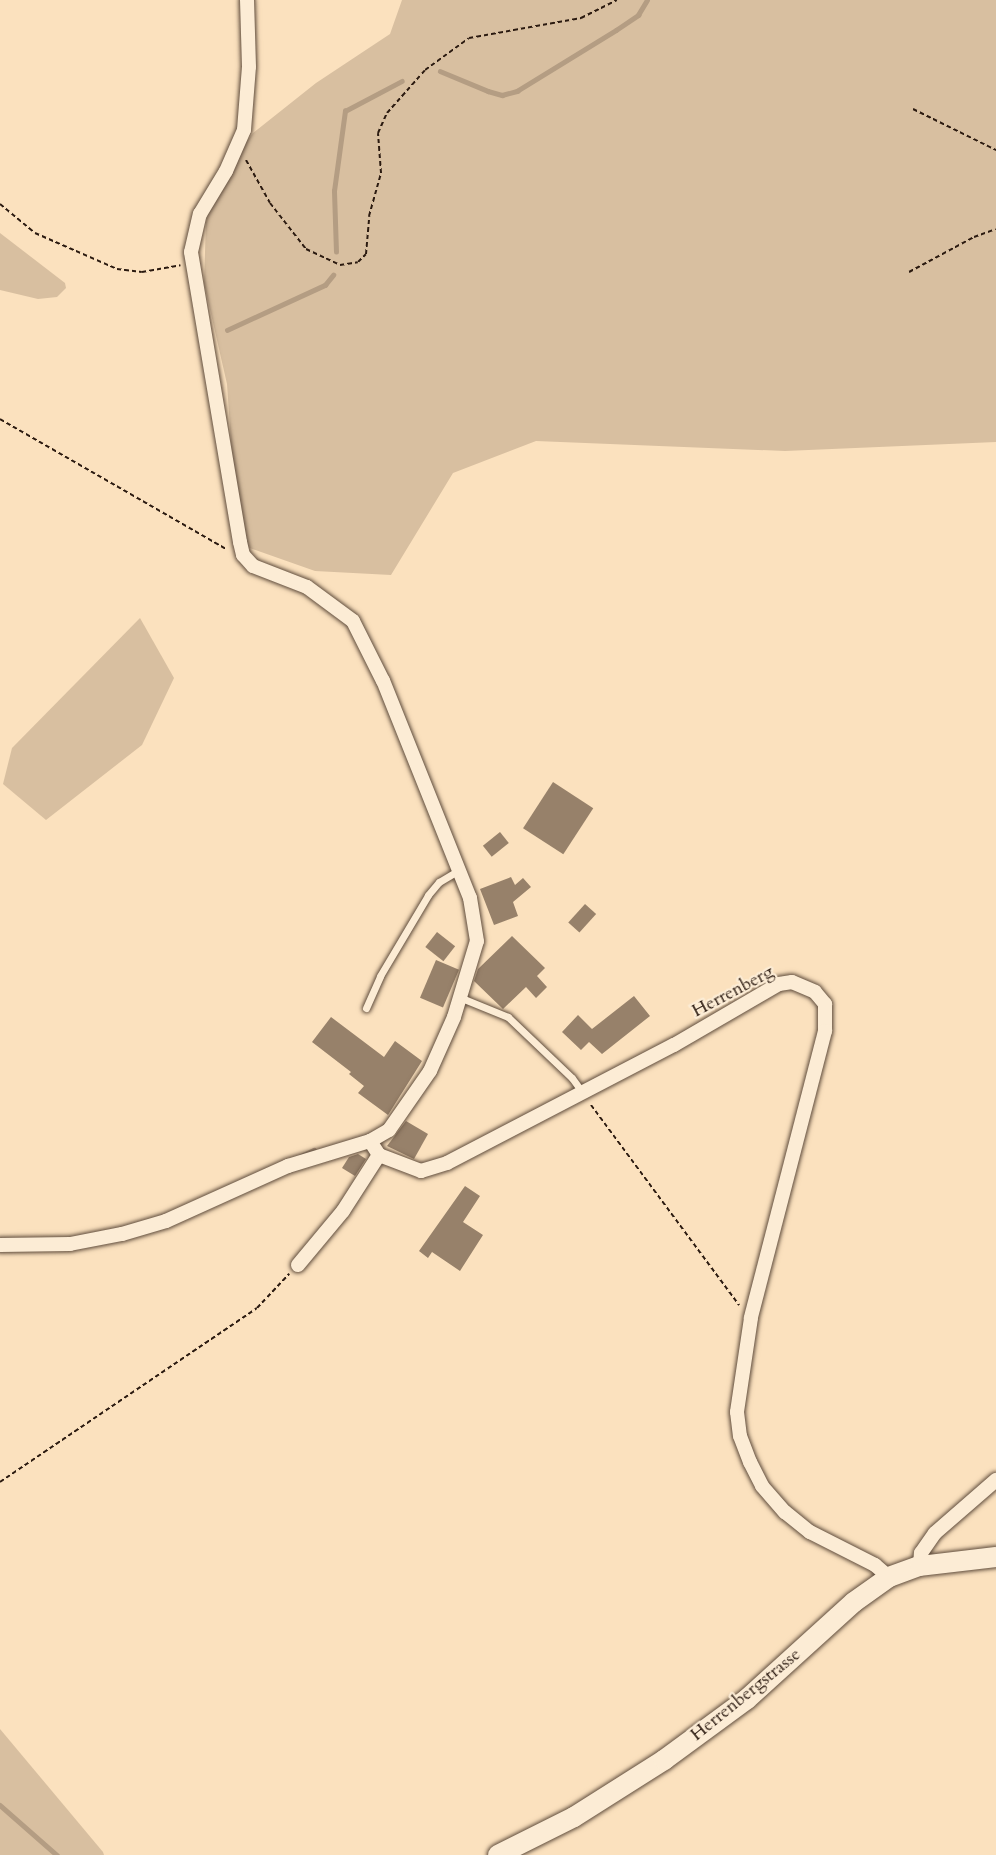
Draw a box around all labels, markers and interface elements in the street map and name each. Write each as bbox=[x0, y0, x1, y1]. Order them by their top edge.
street label: Herrenberg bbox=[689, 962, 777, 1022]
street label: Herrenbergstrasse bbox=[687, 1644, 805, 1746]

